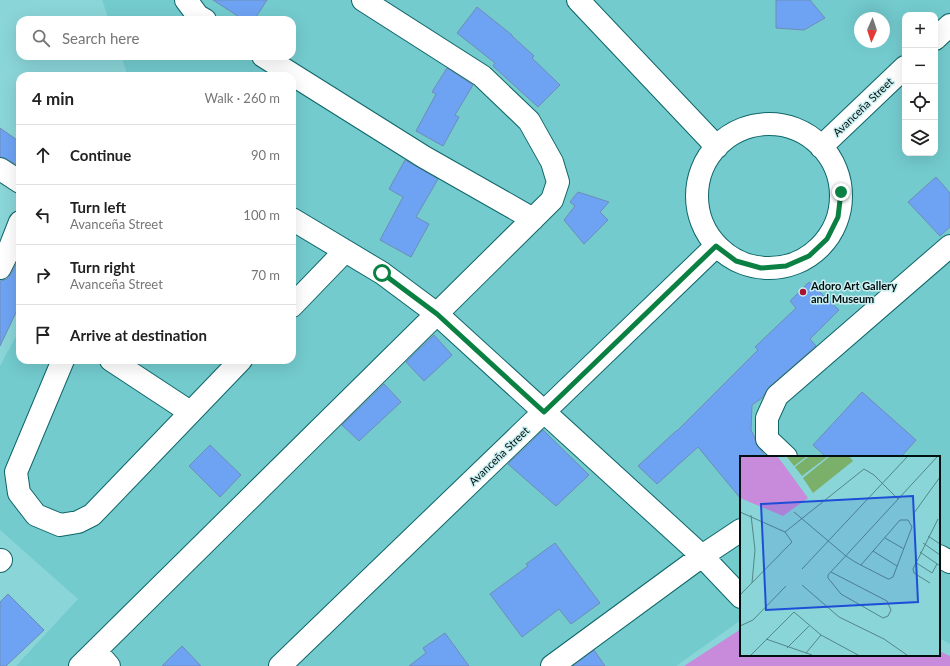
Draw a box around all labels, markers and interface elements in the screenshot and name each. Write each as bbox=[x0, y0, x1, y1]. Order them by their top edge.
north arrow bbox=[854, 12, 890, 48]
map controls bbox=[902, 12, 938, 156]
button: + bbox=[902, 12, 938, 48]
search box bbox=[16, 16, 296, 60]
icon: search bbox=[30, 27, 52, 49]
text: Search here bbox=[62, 29, 139, 47]
button: − bbox=[902, 48, 938, 84]
street label: Avanceña Street bbox=[830, 75, 895, 139]
button: locate bbox=[902, 84, 938, 120]
text: 4 min bbox=[32, 88, 74, 109]
text: Walk · 260 m bbox=[204, 90, 280, 106]
button: layers bbox=[902, 120, 938, 156]
icon: ahead bbox=[32, 144, 54, 166]
text: Continue bbox=[70, 146, 131, 164]
text: 90 m bbox=[251, 147, 280, 163]
route end bbox=[832, 183, 850, 201]
text: Turn left bbox=[70, 198, 126, 216]
icon: left bbox=[32, 204, 54, 226]
text: 100 m bbox=[243, 207, 280, 223]
text: Avanceña Street bbox=[70, 216, 163, 232]
text: Turn right bbox=[70, 258, 135, 276]
icon: right bbox=[32, 264, 54, 286]
route start bbox=[373, 264, 391, 282]
text: 70 m bbox=[251, 267, 280, 283]
text: Avanceña Street bbox=[70, 276, 163, 292]
place label: Adoro Art Gallery and Museum bbox=[810, 279, 897, 305]
marker: Adoro Art Gallery and Museum bbox=[798, 287, 808, 297]
icon: arrive bbox=[32, 324, 54, 346]
text: Arrive at destination bbox=[70, 326, 207, 344]
street label: Avanceña Street bbox=[466, 424, 531, 488]
inset map bbox=[740, 456, 940, 656]

